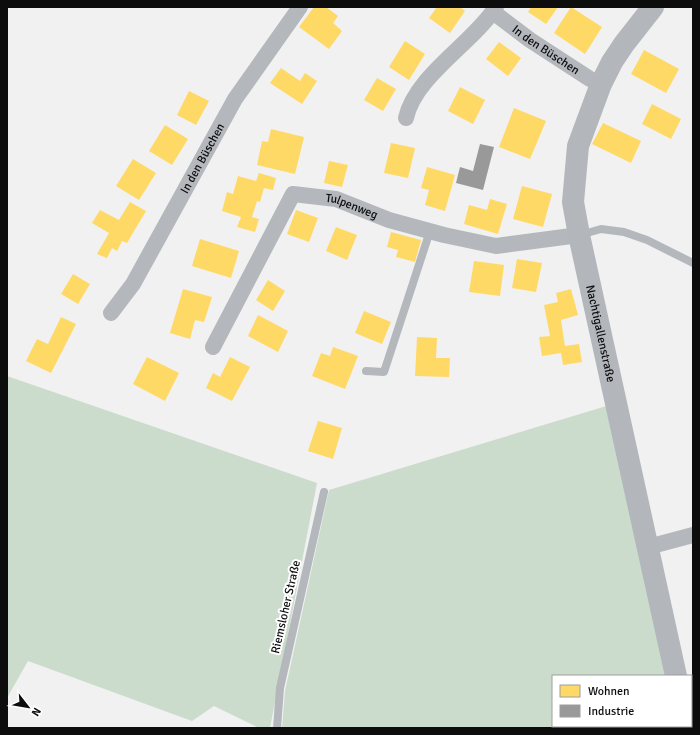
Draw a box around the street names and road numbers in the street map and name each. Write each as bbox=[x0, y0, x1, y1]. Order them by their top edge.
street label: In den Büschen bbox=[509, 22, 582, 78]
street label: In den Büschen bbox=[177, 120, 228, 196]
street label: Tulpenweg bbox=[325, 190, 380, 222]
street label: Nachtigallenstraße bbox=[583, 283, 619, 384]
street label: Riemsloher Straße bbox=[268, 559, 304, 655]

